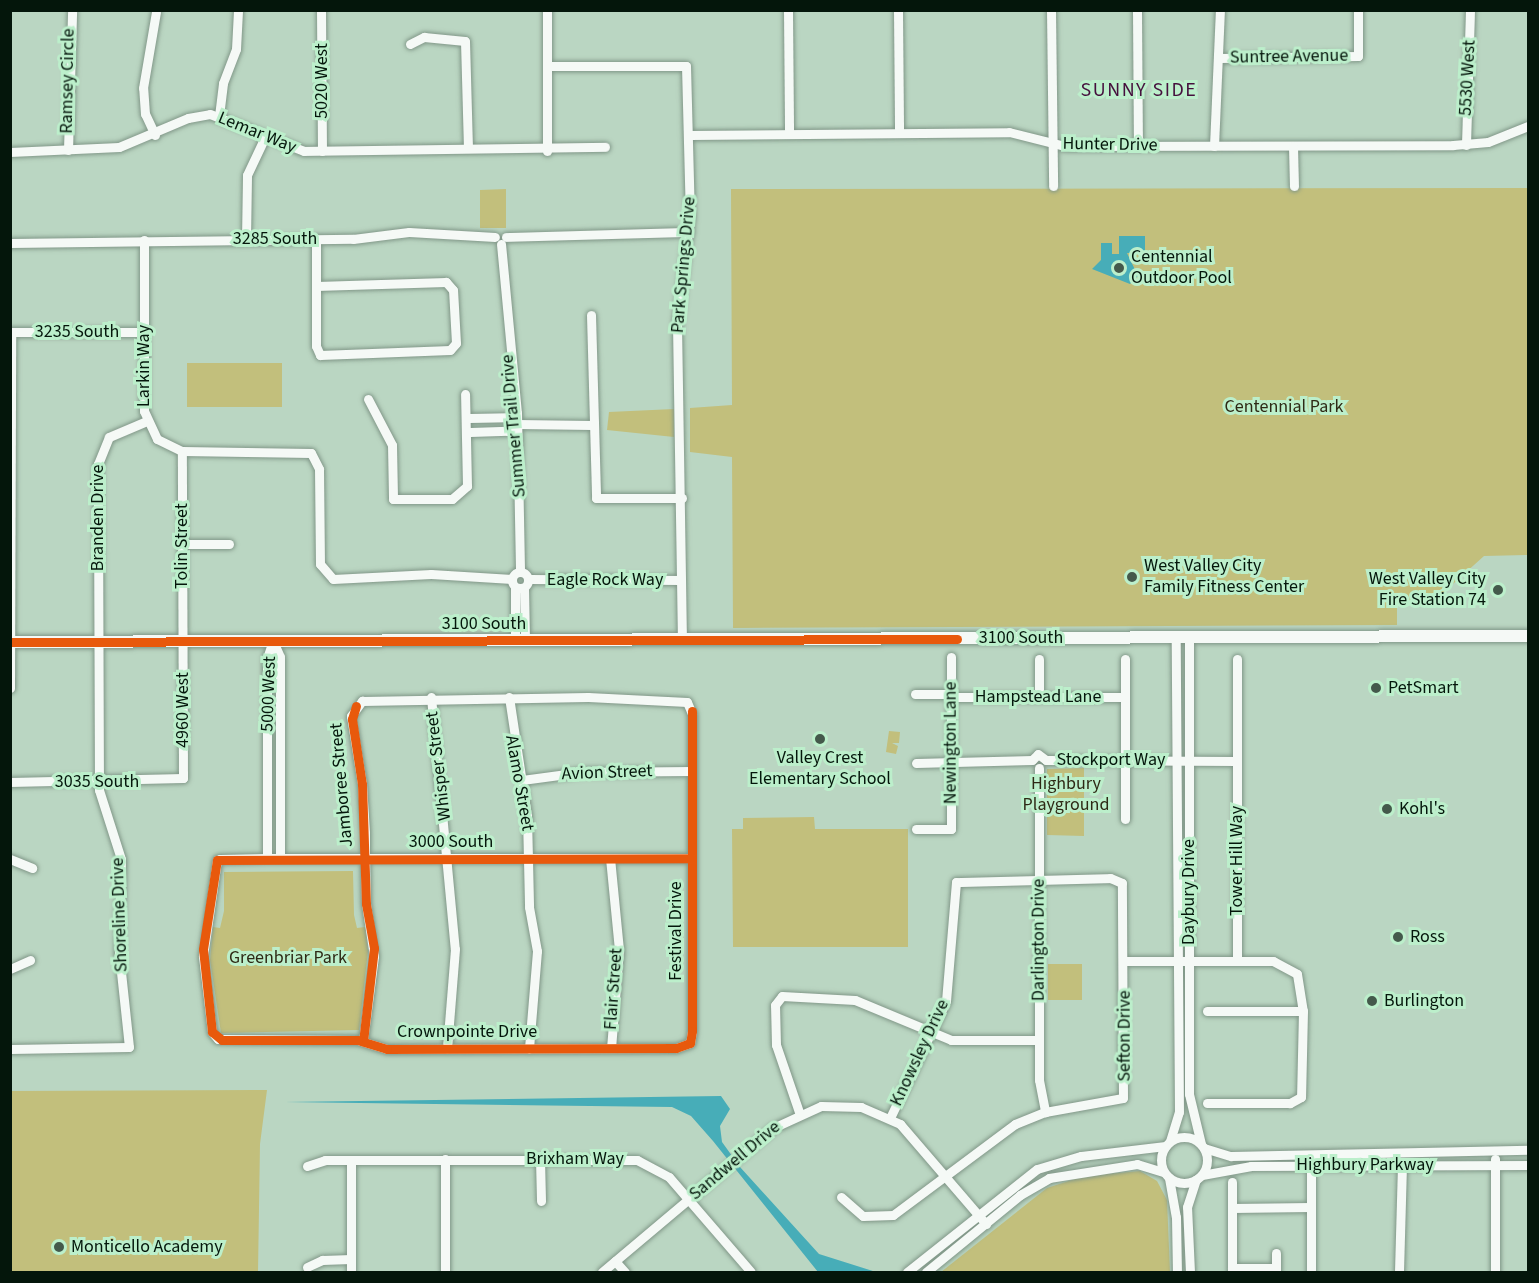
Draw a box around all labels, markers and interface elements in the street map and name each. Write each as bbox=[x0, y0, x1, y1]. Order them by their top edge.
street label: Ramsey Circle bbox=[56, 28, 80, 134]
street label: 5530 West bbox=[1455, 40, 1481, 116]
street label: 5020 West bbox=[311, 43, 333, 119]
street label: Suntree Avenue bbox=[1230, 45, 1348, 69]
district label: SUNNY SIDE bbox=[1081, 78, 1197, 102]
street label: Lemar Way bbox=[215, 108, 299, 158]
street label: Hunter Drive bbox=[1062, 133, 1158, 157]
street label: Park Springs Drive bbox=[667, 196, 701, 334]
street label: 3285 South bbox=[233, 228, 317, 250]
place label: Centennial Outdoor Pool bbox=[1131, 247, 1232, 290]
marker: Centennial Outdoor Pool bbox=[1112, 261, 1126, 275]
street label: 3235 South bbox=[35, 321, 119, 343]
street label: Larkin Way bbox=[133, 325, 155, 407]
street label: Summer Trail Drive bbox=[497, 354, 531, 498]
park label: Centennial Park bbox=[1225, 396, 1343, 418]
street label: Branden Drive bbox=[87, 465, 109, 571]
street label: Tolin Street bbox=[171, 503, 193, 589]
place label: West Valley City Family Fitness Center bbox=[1144, 556, 1304, 598]
street label: Eagle Rock Way bbox=[547, 569, 663, 591]
place label: West Valley City Fire Station 74 bbox=[1369, 569, 1486, 612]
marker: West Valley City Family Fitness Center bbox=[1125, 570, 1139, 584]
marker: West Valley City Fire Station 74 bbox=[1491, 583, 1505, 597]
street label: 3100 South bbox=[442, 613, 526, 635]
street label: 3100 South bbox=[979, 627, 1063, 649]
street label: 5000 West bbox=[257, 656, 281, 732]
street label: 4960 West bbox=[172, 672, 194, 748]
place label: PetSmart bbox=[1388, 677, 1459, 699]
marker: PetSmart bbox=[1369, 681, 1383, 695]
street label: Newington Lane bbox=[940, 682, 962, 804]
street label: Hampstead Lane bbox=[975, 686, 1101, 708]
street label: Whisper Street bbox=[422, 710, 456, 822]
street label: Jamboree Street bbox=[326, 722, 358, 848]
marker: Valley Crest Elementary School bbox=[813, 732, 827, 746]
street label: Alamo Street bbox=[500, 733, 538, 833]
place label: Valley Crest Elementary School bbox=[749, 748, 891, 790]
street label: Stockport Way bbox=[1057, 749, 1165, 771]
street label: Avion Street bbox=[561, 761, 653, 785]
street label: 3035 South bbox=[55, 771, 139, 793]
park label: Highbury Playground bbox=[1023, 774, 1109, 816]
place label: Kohl's bbox=[1399, 798, 1445, 820]
marker: Kohl's bbox=[1380, 802, 1394, 816]
street label: Tower Hill Way bbox=[1226, 806, 1248, 916]
street label: 3000 South bbox=[409, 831, 493, 853]
street label: Daybury Drive bbox=[1178, 839, 1200, 945]
street label: Shoreline Drive bbox=[107, 857, 133, 973]
street label: Darlington Drive bbox=[1028, 879, 1050, 1001]
street label: Festival Drive bbox=[665, 881, 687, 981]
place label: Ross bbox=[1410, 926, 1445, 948]
marker: Ross bbox=[1391, 930, 1405, 944]
park label: Greenbriar Park bbox=[229, 947, 347, 969]
street label: Flair Street bbox=[600, 947, 628, 1031]
street label: Sefton Drive bbox=[1114, 990, 1136, 1082]
place label: Burlington bbox=[1384, 990, 1464, 1012]
marker: Burlington bbox=[1365, 994, 1379, 1008]
street label: Knowsley Drive bbox=[886, 996, 954, 1110]
street label: Crownpointe Drive bbox=[397, 1021, 537, 1043]
street label: Sandwell Drive bbox=[685, 1117, 785, 1205]
street label: Brixham Way bbox=[526, 1148, 624, 1170]
street label: Highbury Parkway bbox=[1296, 1154, 1434, 1176]
place label: Monticello Academy bbox=[71, 1236, 223, 1258]
marker: Monticello Academy bbox=[52, 1240, 66, 1254]

